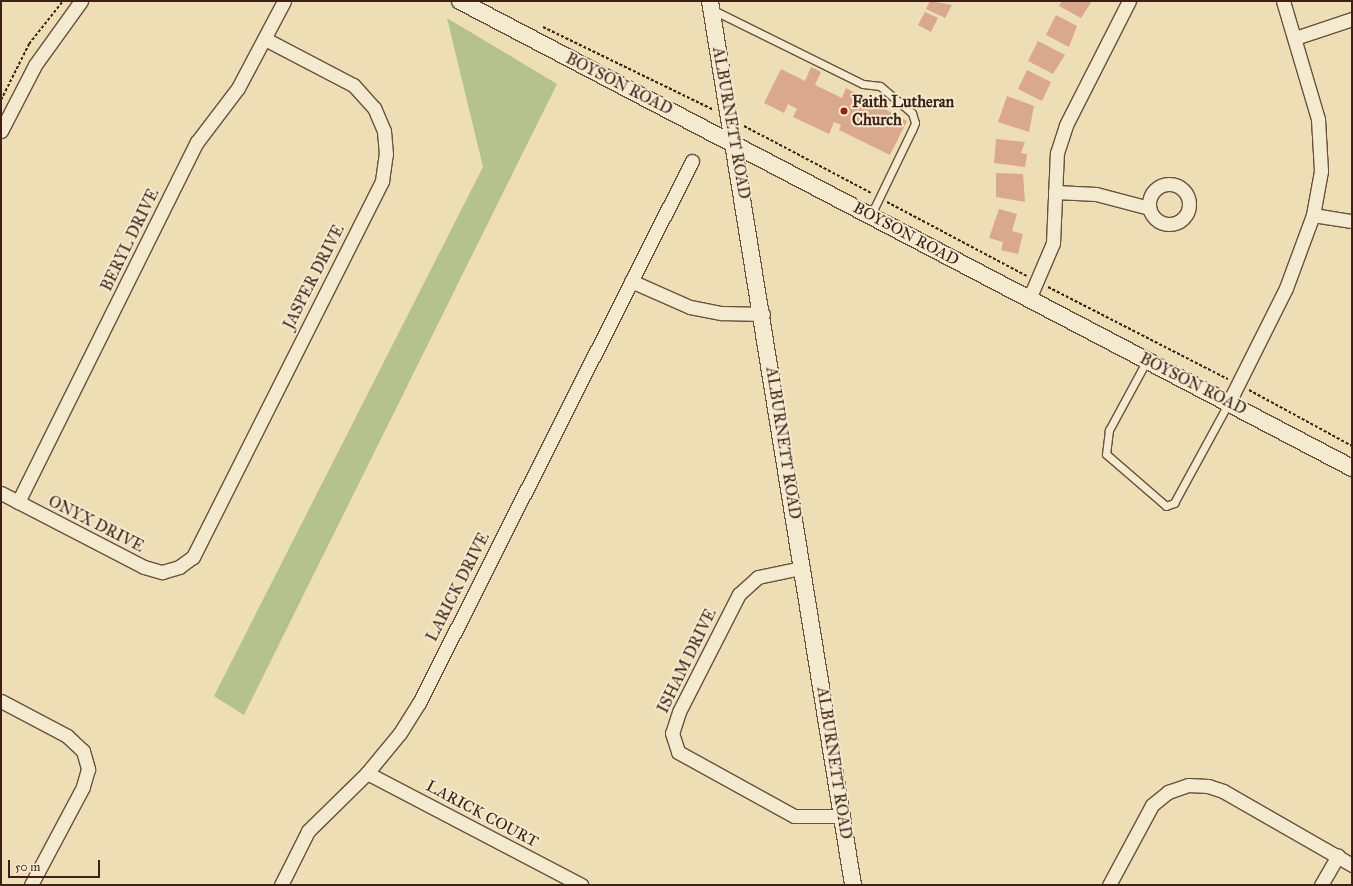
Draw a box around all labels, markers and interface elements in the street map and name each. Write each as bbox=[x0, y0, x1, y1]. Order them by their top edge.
street label: ALBURNETT ROAD bbox=[708, 46, 754, 200]
street label: BOYSON ROAD bbox=[563, 49, 675, 119]
place label: Faith Lutheran Church bbox=[852, 92, 954, 130]
marker: Faith Lutheran Church bbox=[839, 106, 849, 116]
street label: BERYL DRIVE bbox=[97, 186, 163, 294]
street label: BOYSON ROAD bbox=[850, 198, 962, 270]
street label: JASPER DRIVE bbox=[279, 222, 349, 332]
street label: BOYSON ROAD bbox=[1137, 349, 1249, 419]
street label: ALBURNETT ROAD bbox=[761, 366, 805, 520]
street label: ONYX DRIVE bbox=[45, 492, 147, 556]
street label: LARICK DRIVE bbox=[422, 529, 494, 645]
street label: ISHAM DRIVE bbox=[653, 606, 721, 716]
street label: ALBURNETT ROAD bbox=[812, 686, 856, 840]
street label: LARICK COURT bbox=[423, 776, 541, 852]
scale bar bbox=[10, 852, 102, 878]
text: 50 m bbox=[15, 860, 40, 874]

